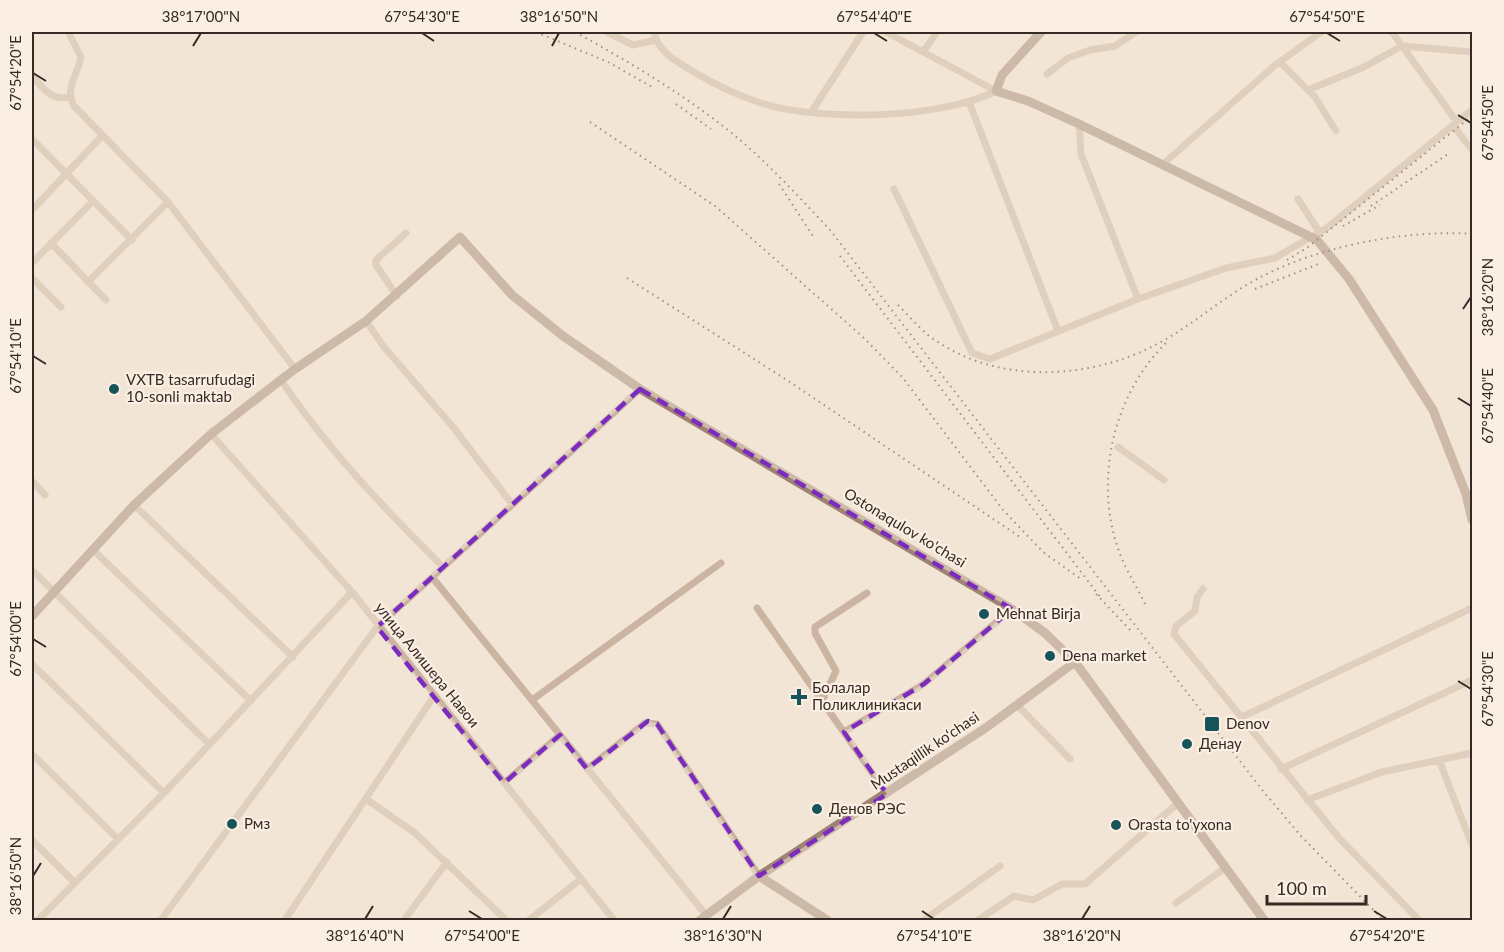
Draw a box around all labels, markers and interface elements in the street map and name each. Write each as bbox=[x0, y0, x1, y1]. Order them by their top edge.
text: 38°17'00"N bbox=[162, 7, 240, 25]
text: 67°54'30"E bbox=[384, 7, 460, 25]
text: 38°16'50"N bbox=[520, 7, 598, 25]
text: 67°54'40"E bbox=[836, 7, 912, 25]
text: 67°54'50"E bbox=[1289, 7, 1365, 25]
text: 67°54'20"E bbox=[6, 35, 24, 111]
text: 67°54'50"E bbox=[1478, 85, 1496, 161]
text: 38°16'20"N bbox=[1478, 258, 1496, 336]
text: 67°54'10"E bbox=[6, 318, 24, 394]
text: 67°54'40"E bbox=[1478, 368, 1496, 444]
place label: VXTB tasarrufudagi 10-sonli maktab bbox=[126, 370, 255, 405]
marker: VXTB tasarrufudagi 10-sonli maktab bbox=[107, 382, 121, 396]
street label: Ostonaqulov ko'chasi bbox=[841, 484, 970, 571]
street label: улица Алишера Навои bbox=[372, 598, 484, 731]
text: 67°54'00"E bbox=[6, 601, 24, 677]
place label: Mehnat Birja bbox=[996, 604, 1081, 622]
marker: Mehnat Birja bbox=[977, 607, 991, 621]
place label: Dena market bbox=[1062, 646, 1147, 664]
marker: Dena market bbox=[1043, 649, 1057, 663]
text: 67°54'30"E bbox=[1478, 651, 1496, 727]
place label: Болалар Поликлиникаси bbox=[812, 678, 922, 713]
marker: Болалар Поликлиникаси bbox=[790, 688, 808, 706]
street label: Mustaqillik ko‘chasi bbox=[867, 707, 982, 793]
place label: Denov bbox=[1226, 714, 1270, 732]
marker: Denov bbox=[1203, 715, 1221, 733]
place label: Денау bbox=[1199, 734, 1242, 752]
marker: Денау bbox=[1180, 737, 1194, 751]
place label: Денов РЭС bbox=[829, 799, 906, 817]
marker: Денов РЭС bbox=[810, 802, 824, 816]
place label: Рмз bbox=[244, 814, 270, 832]
place label: Orasta to'yxona bbox=[1128, 815, 1232, 833]
marker: Рмз bbox=[225, 817, 239, 831]
marker: Orasta to'yxona bbox=[1109, 818, 1123, 832]
text: 38°16'50"N bbox=[6, 837, 24, 915]
scale bar bbox=[1267, 868, 1366, 906]
text: 100 m bbox=[1276, 877, 1327, 899]
text: 38°16'40"N bbox=[326, 926, 404, 944]
text: 67°54'00"E bbox=[444, 926, 520, 944]
text: 38°16'30"N bbox=[684, 926, 762, 944]
text: 67°54'10"E bbox=[896, 926, 972, 944]
text: 38°16'20"N bbox=[1043, 926, 1121, 944]
text: 67°54'20"E bbox=[1349, 926, 1425, 944]

